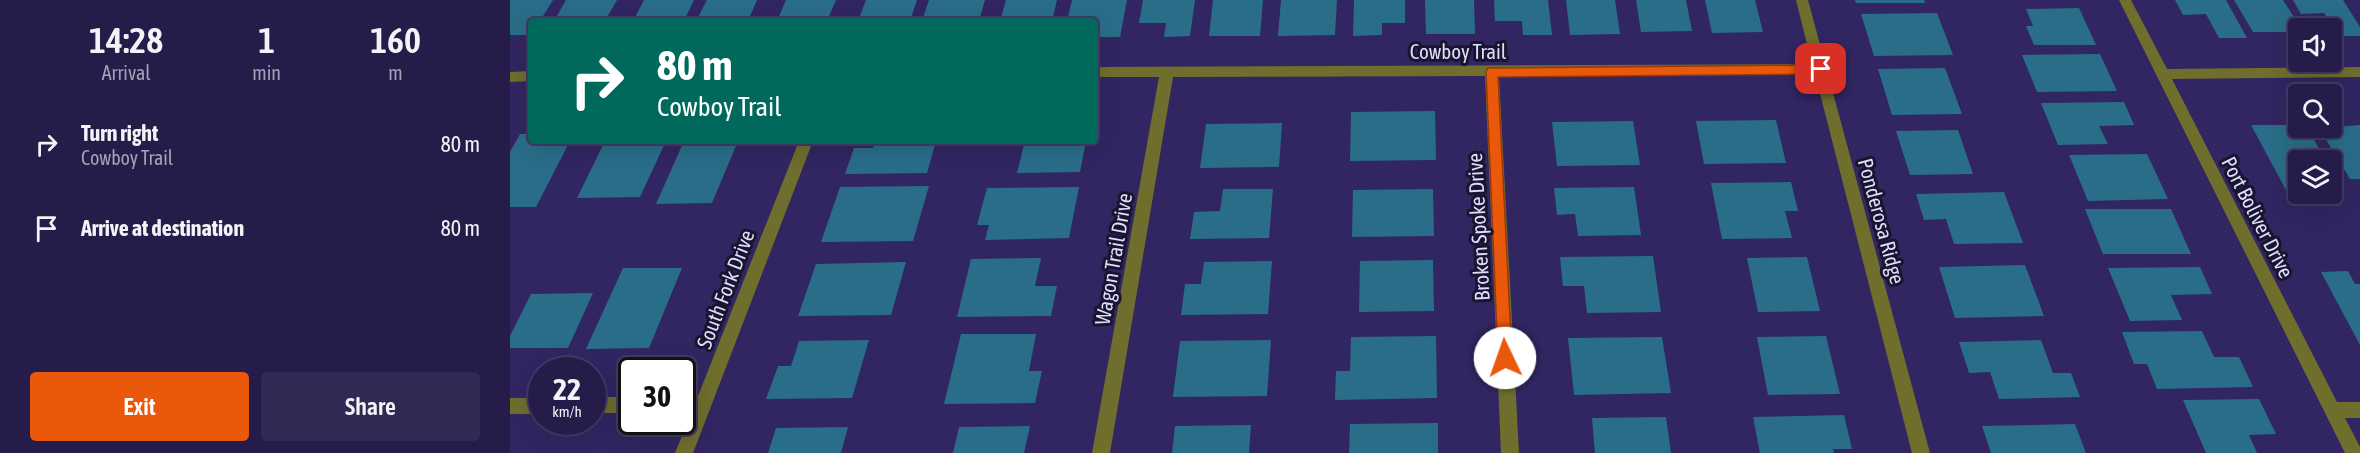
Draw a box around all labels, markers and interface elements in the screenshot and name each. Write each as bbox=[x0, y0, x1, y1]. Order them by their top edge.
map controls bbox=[2288, 18, 2342, 204]
button: sound bbox=[2288, 18, 2342, 72]
text: 14:28 bbox=[89, 19, 163, 61]
text: 1 bbox=[258, 19, 275, 61]
text: 160 bbox=[370, 19, 421, 61]
street label: Cowboy Trail bbox=[1410, 39, 1507, 63]
text: 80 m bbox=[657, 41, 732, 89]
icon: right bbox=[558, 42, 636, 120]
pin bbox=[1795, 43, 1846, 94]
icon: arrive bbox=[1804, 52, 1837, 85]
text: Arrival bbox=[102, 61, 151, 84]
text: min bbox=[252, 61, 281, 84]
text: m bbox=[388, 61, 403, 84]
button: search bbox=[2288, 84, 2342, 138]
text: Cowboy Trail bbox=[657, 91, 781, 122]
text: Turn right bbox=[81, 120, 158, 146]
icon: right bbox=[30, 128, 63, 161]
text: 80 m bbox=[440, 131, 480, 157]
text: Cowboy Trail bbox=[81, 146, 173, 169]
button: layers bbox=[2288, 150, 2342, 204]
street label: Broken Spoke Drive bbox=[1462, 152, 1494, 302]
street label: Port Boliver Drive bbox=[2217, 152, 2299, 282]
street label: Ponderosa Ridge bbox=[1854, 156, 1910, 286]
street label: Wagon Trail Drive bbox=[1090, 191, 1136, 327]
icon: arrive bbox=[30, 212, 63, 245]
text: Arrive at destination bbox=[81, 215, 244, 241]
text: 80 m bbox=[440, 215, 480, 241]
street label: South Fork Drive bbox=[691, 226, 759, 352]
position arrow bbox=[1473, 326, 1537, 390]
speed limit sign: 30 bbox=[618, 357, 696, 435]
button: Exit bbox=[30, 372, 249, 441]
button: Share bbox=[261, 372, 480, 441]
text: 22 bbox=[553, 372, 581, 406]
text: km/h bbox=[552, 403, 582, 420]

